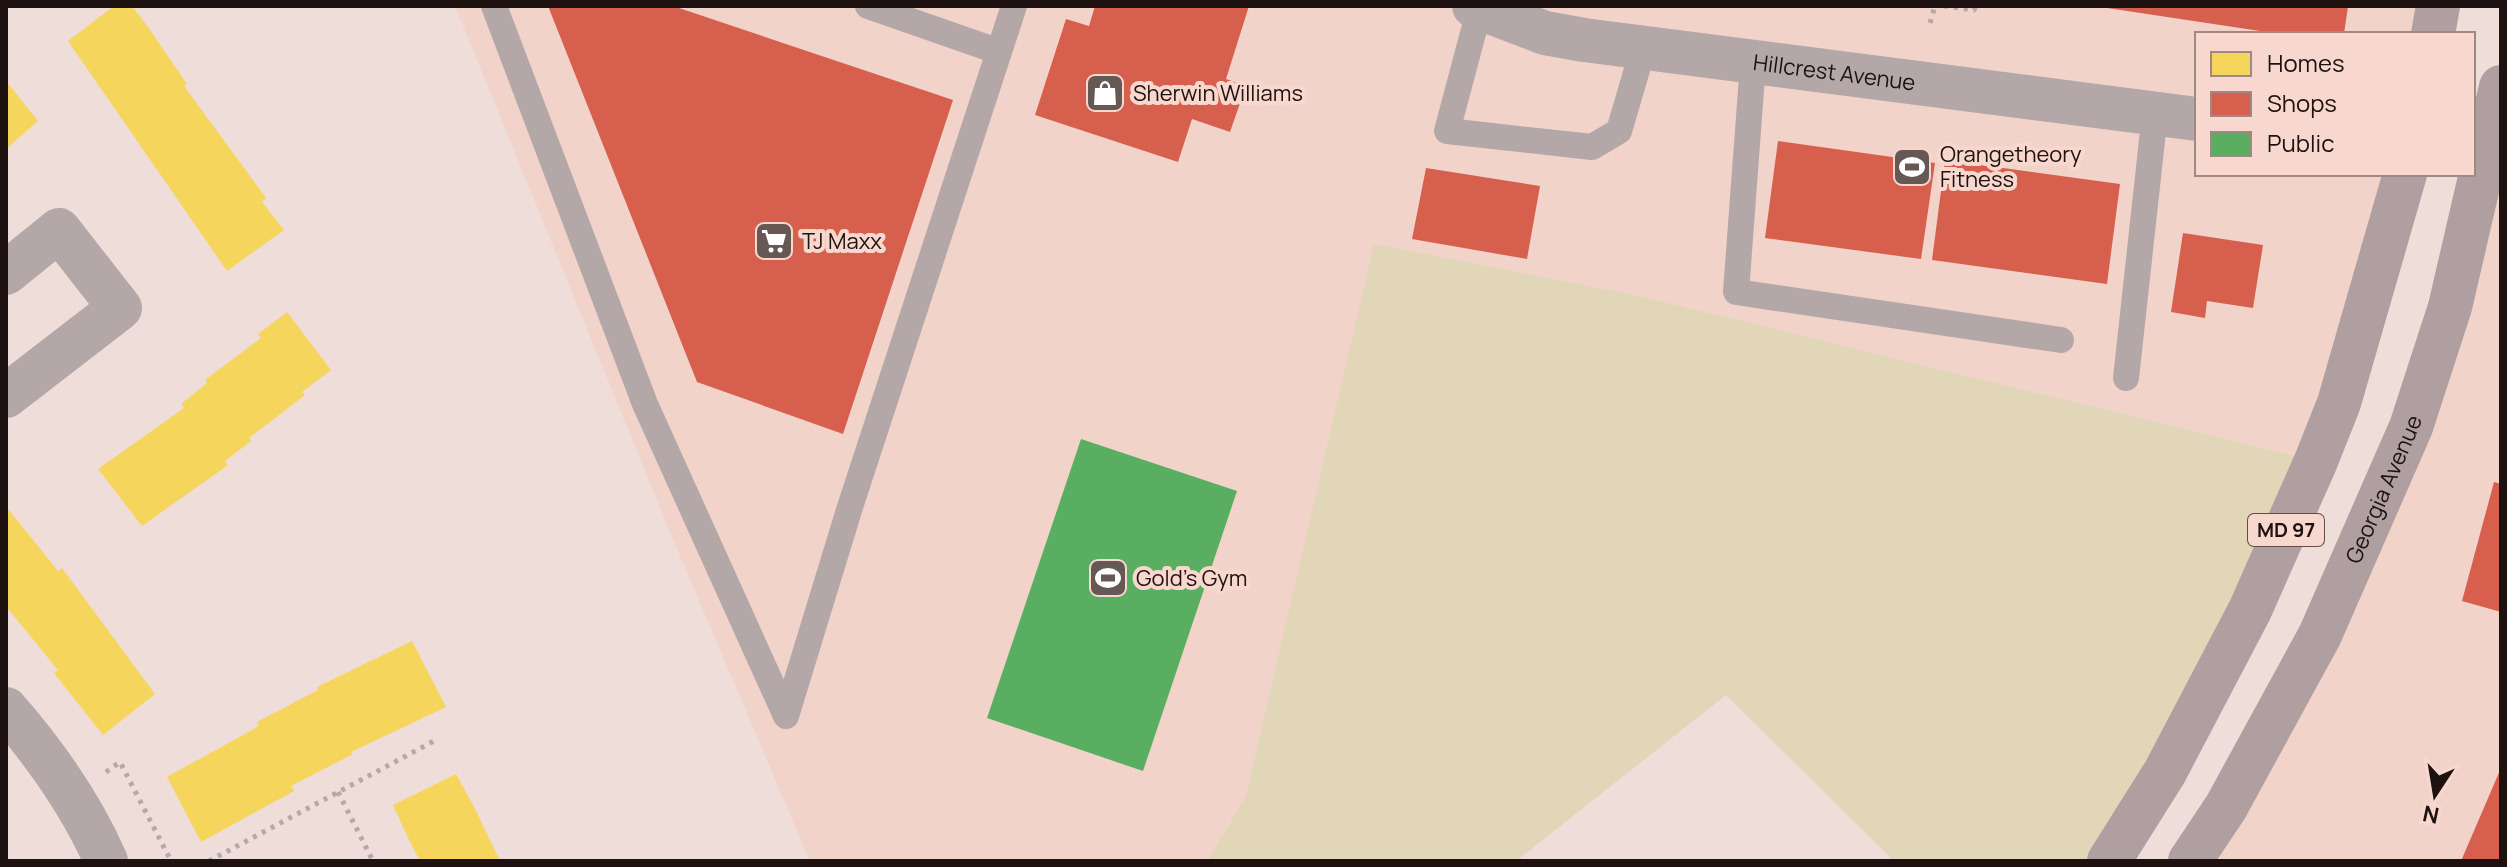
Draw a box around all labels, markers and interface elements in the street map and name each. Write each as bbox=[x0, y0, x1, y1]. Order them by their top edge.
legend bbox=[2195, 32, 2475, 176]
text: Homes bbox=[2267, 46, 2345, 79]
street label: Hillcrest Avenue bbox=[1751, 47, 1917, 98]
shop icon: Sherwin Williams bbox=[1084, 72, 1126, 114]
place label: Sherwin Williams bbox=[1133, 78, 1303, 108]
text: Shops bbox=[2267, 86, 2337, 119]
text: Public bbox=[2267, 126, 2334, 159]
place label: Orangetheory Fitness bbox=[1940, 139, 2082, 194]
sports icon: Orangetheory Fitness bbox=[1891, 146, 1933, 188]
supermarket icon: TJ Maxx bbox=[753, 220, 795, 262]
place label: TJ Maxx bbox=[802, 226, 882, 256]
street label: Georgia Avenue bbox=[2338, 411, 2429, 568]
road number: MD 97 bbox=[2248, 514, 2324, 546]
sports icon: Gold's Gym bbox=[1087, 557, 1129, 599]
place label: Gold's Gym bbox=[1136, 563, 1248, 593]
north arrow bbox=[2395, 755, 2475, 835]
text: N bbox=[2420, 798, 2442, 831]

